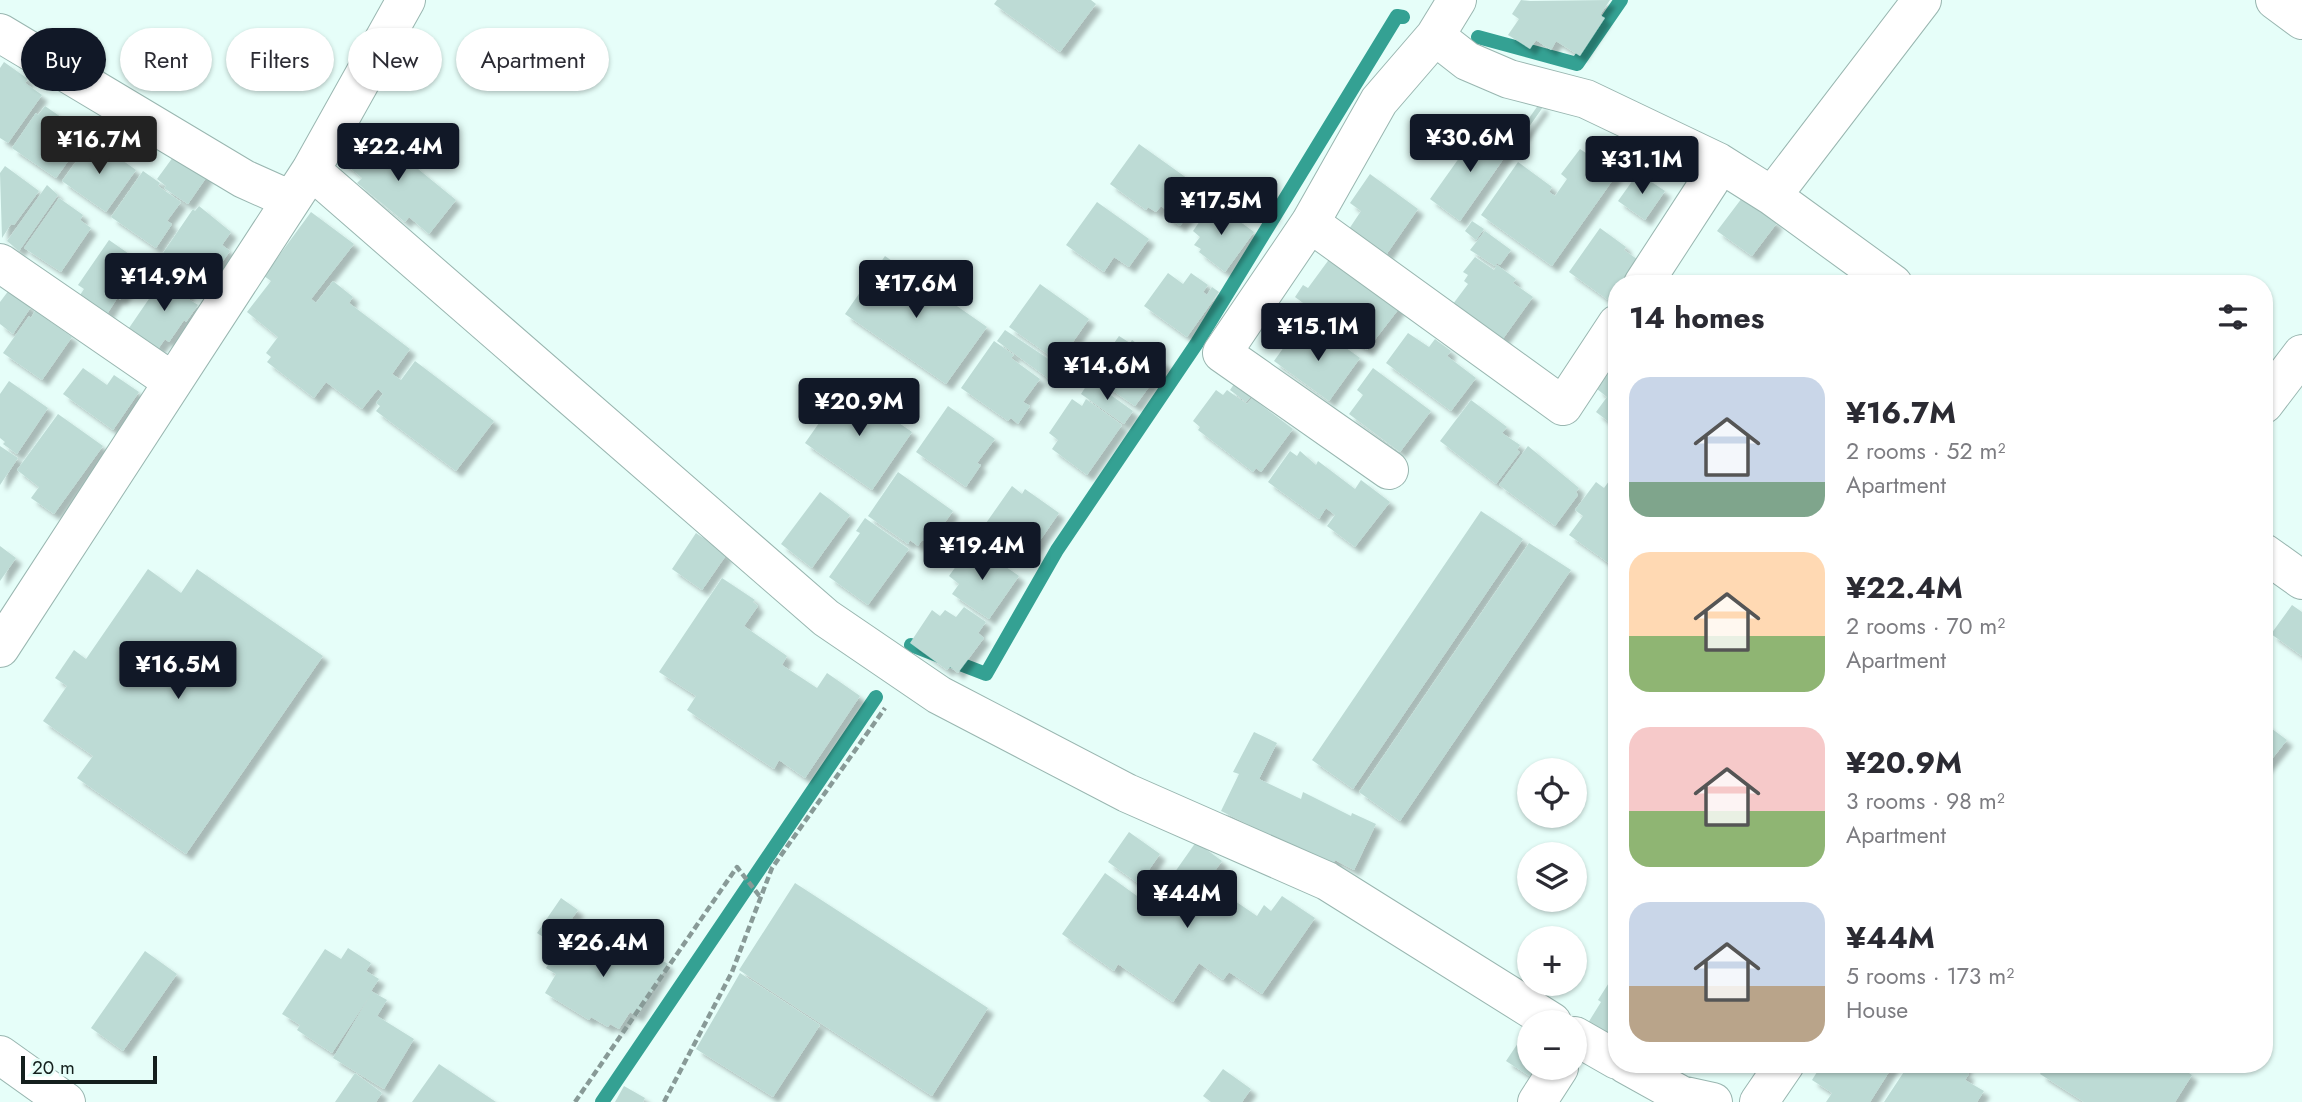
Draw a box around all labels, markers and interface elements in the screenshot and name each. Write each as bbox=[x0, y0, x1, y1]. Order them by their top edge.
chip: Buy bbox=[21, 28, 106, 91]
chip: Rent bbox=[120, 28, 212, 91]
chip: Filters bbox=[226, 28, 334, 91]
chip: New bbox=[348, 28, 442, 91]
chip: Apartment bbox=[456, 28, 609, 91]
pin: ¥30.6M bbox=[1413, 114, 1527, 174]
pin: ¥16.7M bbox=[42, 116, 156, 176]
text: ¥30.6M bbox=[1426, 120, 1514, 154]
text: ¥16.7M bbox=[57, 122, 141, 156]
pin: ¥22.4M bbox=[341, 124, 455, 183]
text: ¥22.4M bbox=[353, 129, 443, 163]
pin: ¥31.1M bbox=[1585, 136, 1699, 196]
text: ¥31.1M bbox=[1602, 142, 1682, 176]
pin: ¥17.5M bbox=[1164, 177, 1278, 237]
text: ¥17.5M bbox=[1180, 183, 1262, 217]
pin: ¥14.9M bbox=[107, 254, 221, 313]
text: ¥14.9M bbox=[121, 259, 207, 293]
pin: ¥17.6M bbox=[859, 260, 973, 320]
text: ¥17.6M bbox=[875, 266, 957, 300]
text: 14 homes bbox=[1629, 296, 1764, 339]
icon: filters bbox=[2214, 298, 2252, 336]
pin: ¥15.1M bbox=[1261, 304, 1375, 363]
text: ¥15.1M bbox=[1277, 309, 1359, 343]
pin: ¥14.6M bbox=[1050, 342, 1164, 402]
text: ¥14.6M bbox=[1064, 348, 1150, 382]
pin: ¥20.9M bbox=[802, 378, 916, 438]
text: ¥20.9M bbox=[815, 384, 904, 418]
text: ¥16.7M bbox=[1846, 391, 1956, 434]
icon: home bbox=[1685, 405, 1769, 489]
text: 2 rooms · 52 m² bbox=[1846, 434, 2005, 468]
text: Apartment bbox=[1846, 468, 1946, 502]
pin: ¥19.4M bbox=[925, 522, 1039, 582]
text: ¥19.4M bbox=[940, 528, 1024, 562]
text: ¥22.4M bbox=[1846, 566, 1963, 609]
icon: home bbox=[1685, 580, 1769, 664]
text: 2 rooms · 70 m² bbox=[1846, 609, 2005, 643]
pin: ¥16.5M bbox=[121, 642, 235, 701]
text: Apartment bbox=[1846, 643, 1946, 677]
text: ¥16.5M bbox=[135, 647, 221, 681]
text: ¥20.9M bbox=[1846, 741, 1962, 784]
icon: home bbox=[1685, 755, 1769, 839]
map controls bbox=[1517, 758, 1587, 1080]
button: locate bbox=[1517, 758, 1587, 828]
text: 3 rooms · 98 m² bbox=[1846, 784, 2005, 818]
text: Apartment bbox=[1846, 818, 1946, 852]
button: layers bbox=[1517, 842, 1587, 912]
pin: ¥44M bbox=[1146, 870, 1228, 930]
text: ¥44M bbox=[1153, 876, 1221, 910]
text: ¥44M bbox=[1846, 916, 1935, 959]
pin: ¥26.4M bbox=[546, 920, 660, 979]
text: ¥26.4M bbox=[558, 925, 648, 959]
button: + bbox=[1517, 926, 1587, 996]
icon: home bbox=[1685, 930, 1769, 1014]
text: 5 rooms · 173 m² bbox=[1846, 959, 2014, 993]
text: House bbox=[1846, 993, 1908, 1027]
button: − bbox=[1517, 1010, 1587, 1080]
scale bar bbox=[21, 1053, 158, 1085]
text: 20 m bbox=[32, 1054, 75, 1081]

